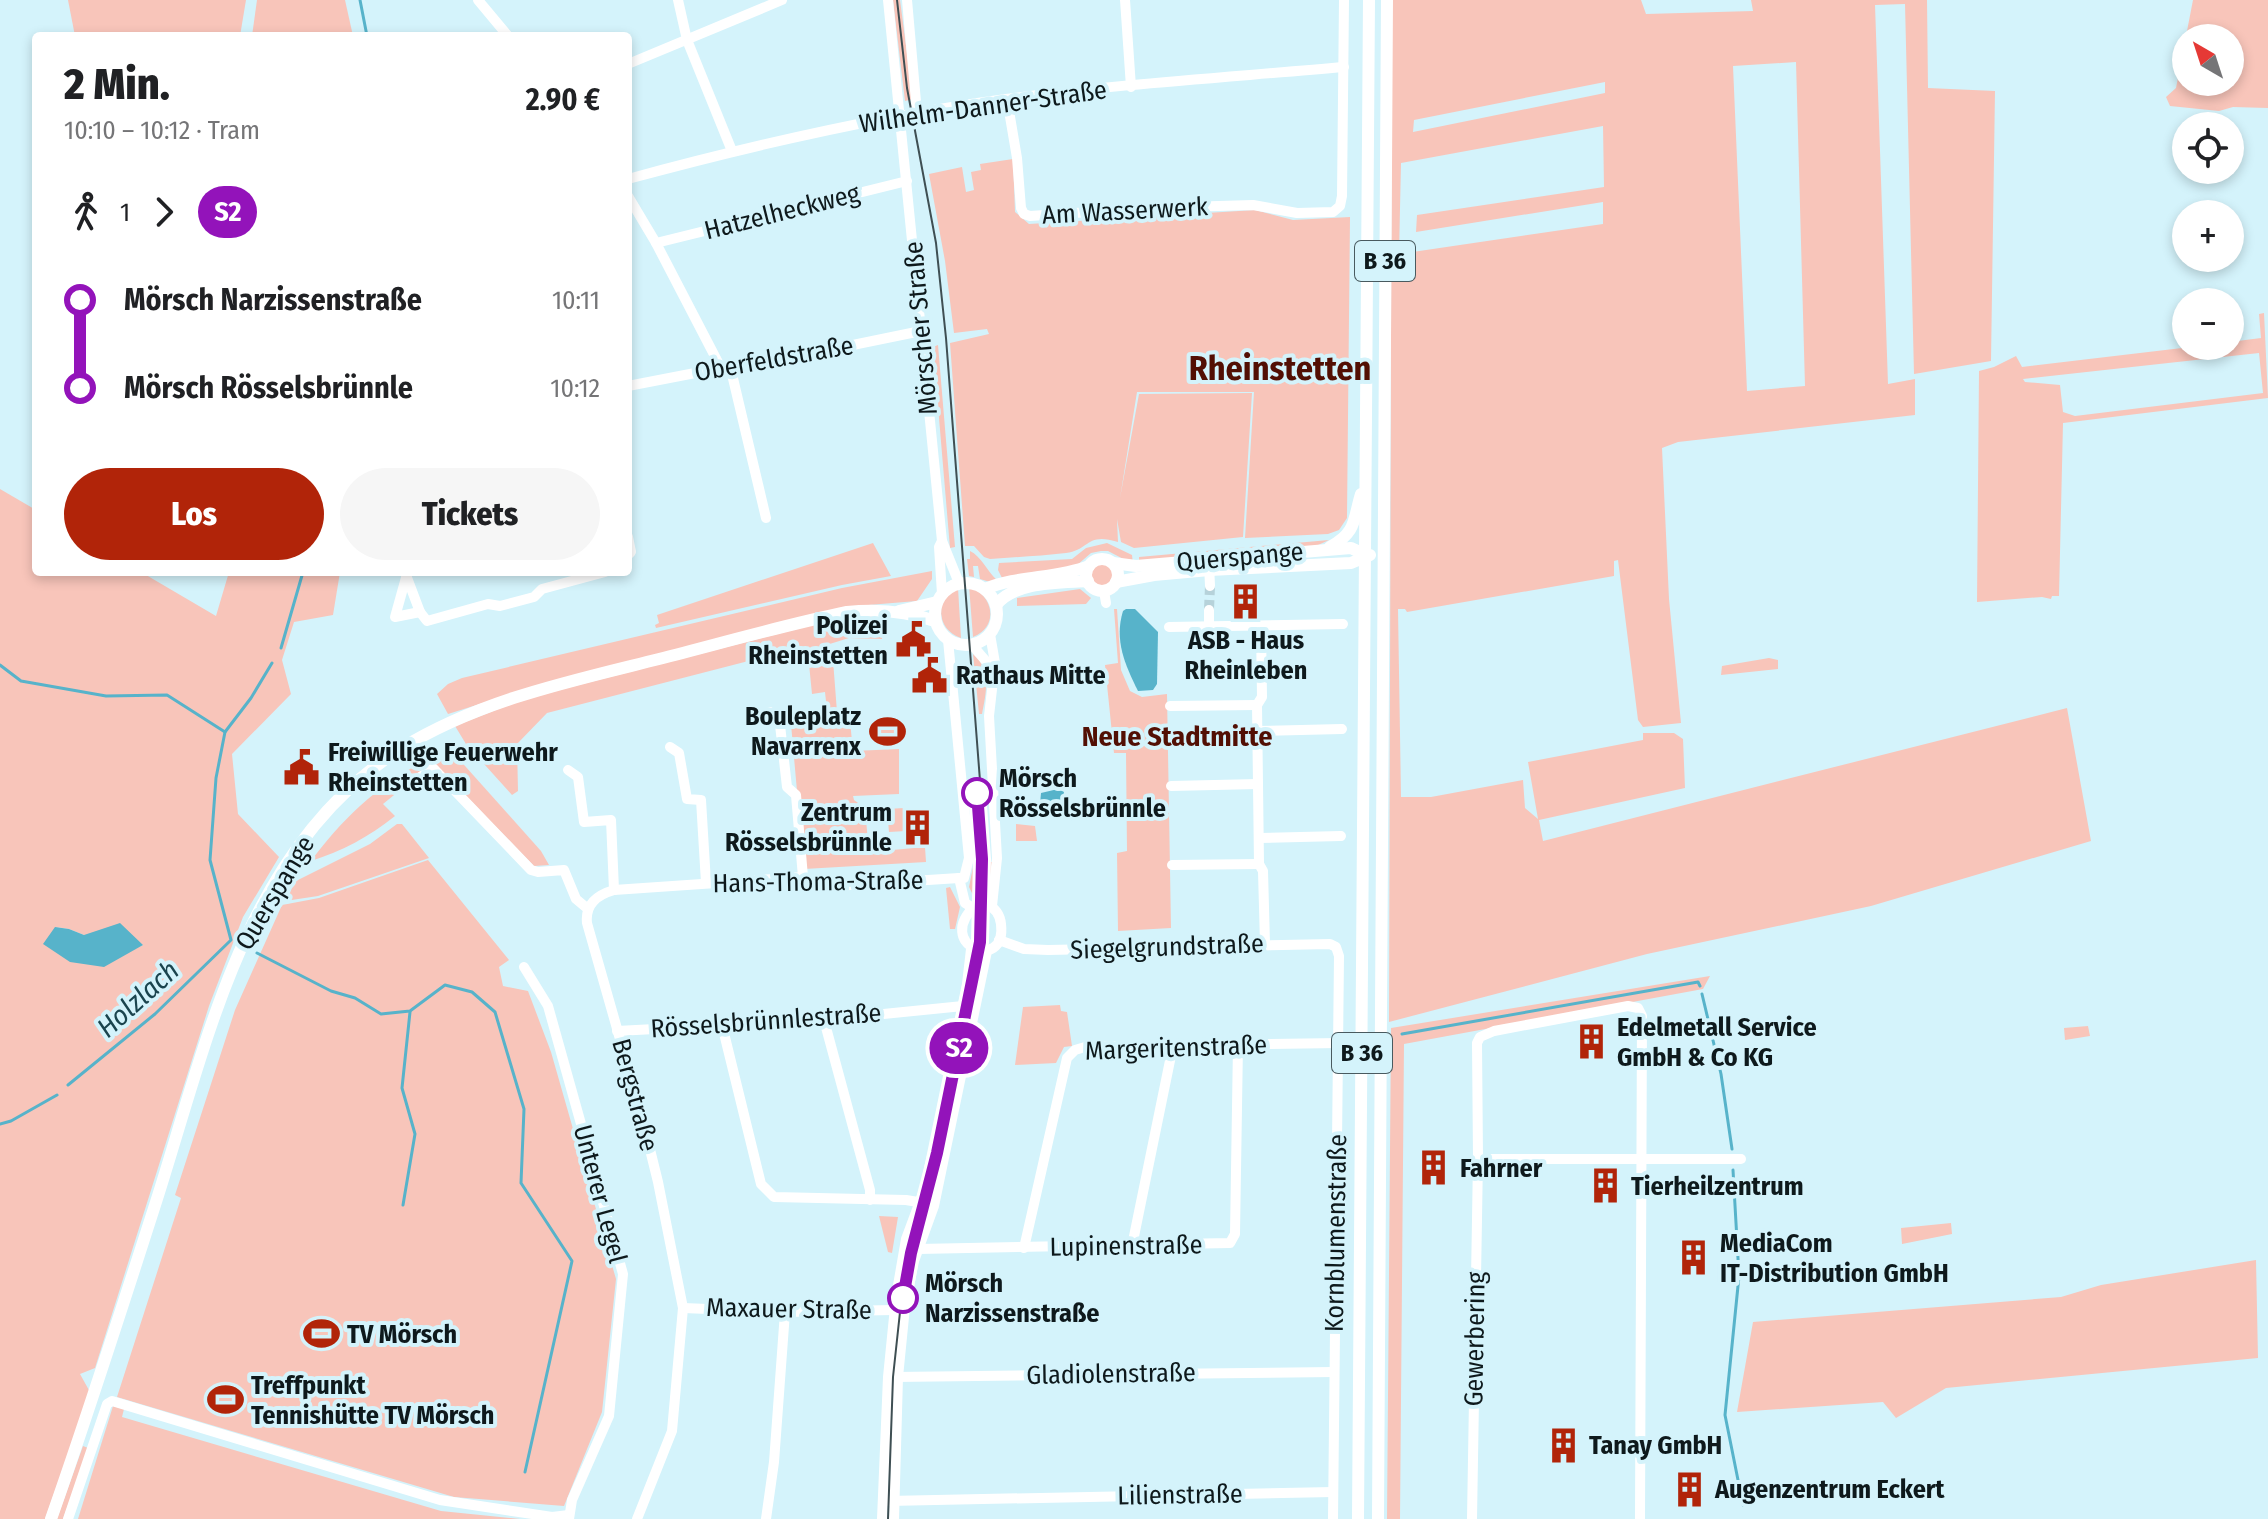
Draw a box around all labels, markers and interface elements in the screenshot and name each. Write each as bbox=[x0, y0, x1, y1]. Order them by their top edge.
north arrow bbox=[2172, 24, 2244, 96]
map controls bbox=[2172, 24, 2244, 360]
text: 2 Min. bbox=[64, 58, 170, 111]
street label: Wilhelm-Danner-Straße bbox=[857, 74, 1109, 140]
text: 2.90 € bbox=[526, 82, 600, 118]
button: locate bbox=[2172, 112, 2244, 184]
text: 10:10 – 10:12 · Tram bbox=[64, 115, 260, 146]
street label: Hatzelheckweg bbox=[701, 178, 863, 246]
icon: walk bbox=[64, 190, 108, 234]
icon: forward bbox=[142, 190, 186, 234]
street label: Am Wasserwerk bbox=[1041, 191, 1210, 231]
text: S2 bbox=[214, 195, 241, 228]
text: 1 bbox=[120, 197, 130, 228]
button: + bbox=[2172, 200, 2244, 272]
street label: Mörscher Straße bbox=[898, 240, 944, 416]
road number: B 36 bbox=[1355, 241, 1415, 281]
text: Mörsch Narzissenstraße bbox=[124, 282, 422, 318]
text: 10:11 bbox=[552, 285, 600, 316]
button: − bbox=[2172, 288, 2244, 360]
street label: Oberfeldstraße bbox=[692, 330, 856, 388]
district label: Rheinstetten bbox=[1189, 348, 1371, 389]
text: Mörsch Rösselsbrünnle bbox=[124, 370, 413, 406]
text: 10:12 bbox=[550, 373, 600, 404]
button: Los bbox=[64, 468, 324, 560]
button: Tickets bbox=[340, 468, 600, 560]
street label: Querspange bbox=[1175, 536, 1305, 578]
building icon: ASB - Haus Rheinleben bbox=[1227, 582, 1265, 620]
place label: Polizei Rheinstetten bbox=[748, 610, 888, 671]
public building icon: Polizei Rheinstetten bbox=[895, 621, 933, 659]
place label: ASB - Haus Rheinleben bbox=[1185, 625, 1307, 686]
public building icon: Rathaus Mitte bbox=[911, 656, 949, 694]
place label: Rathaus Mitte bbox=[956, 660, 1106, 691]
place label: Bouleplatz Navarrenx bbox=[745, 701, 862, 762]
sports icon: Bouleplatz Navarrenx bbox=[868, 712, 906, 750]
district label: Neue Stadtmitte bbox=[1082, 720, 1272, 753]
place label: Freiwillige Feuerwehr Rheinstetten bbox=[328, 737, 558, 798]
public building icon: Freiwillige Feuerwehr Rheinstetten bbox=[283, 748, 321, 786]
place label: Mörsch Rösselsbrünnle bbox=[999, 763, 1166, 824]
marker: Mörsch Rösselsbrünnle bbox=[962, 778, 992, 808]
place label: Zentrum Rösselsbrünnle bbox=[725, 797, 892, 858]
building icon: Zentrum Rösselsbrünnle bbox=[899, 808, 937, 846]
street label: Querspange bbox=[229, 830, 321, 956]
street label: Hans-Thoma-Straße bbox=[712, 865, 924, 899]
street label: Siegelgrundstraße bbox=[1070, 928, 1264, 966]
water label: Holzlach bbox=[90, 954, 186, 1044]
street label: Rösselsbrünnlestraße bbox=[650, 997, 882, 1045]
place label: Edelmetall Service GmbH & Co KG bbox=[1617, 1012, 1817, 1073]
line badge: S2 bbox=[923, 1022, 995, 1074]
building icon: Edelmetall Service GmbH & Co KG bbox=[1572, 1023, 1610, 1061]
street label: Margeritenstraße bbox=[1084, 1029, 1268, 1067]
text: S2 bbox=[945, 1031, 973, 1064]
road number: B 36 bbox=[1332, 1033, 1392, 1073]
street label: Bergstraße bbox=[605, 1035, 665, 1155]
street label: Unterer Legel bbox=[567, 1122, 633, 1267]
street label: Kornblumenstraße bbox=[1319, 1134, 1353, 1332]
building icon: Fahrner bbox=[1415, 1149, 1453, 1187]
place label: Fahrner bbox=[1460, 1153, 1543, 1184]
building icon: Tierheilzentrum bbox=[1586, 1167, 1624, 1205]
place label: Tierheilzentrum bbox=[1631, 1171, 1804, 1202]
place label: MediaCom IT-Distribution GmbH bbox=[1720, 1228, 1949, 1289]
street label: Lupinenstraße bbox=[1049, 1229, 1203, 1263]
building icon: MediaCom IT-Distribution GmbH bbox=[1675, 1239, 1713, 1277]
place label: Mörsch Narzissenstraße bbox=[925, 1268, 1100, 1329]
street label: Gewerbering bbox=[1458, 1271, 1492, 1407]
marker: Mörsch Narzissenstraße bbox=[888, 1283, 918, 1313]
street label: Maxauer Straße bbox=[706, 1292, 872, 1326]
sports icon: TV Mörsch bbox=[302, 1315, 340, 1353]
place label: TV Mörsch bbox=[347, 1319, 457, 1350]
street label: Gladiolenstraße bbox=[1026, 1357, 1196, 1391]
place label: Treffpunkt Tennishütte TV Mörsch bbox=[251, 1370, 494, 1431]
sports icon: Treffpunkt Tennishütte TV Mörsch bbox=[206, 1381, 244, 1419]
building icon: Tanay GmbH bbox=[1544, 1426, 1582, 1464]
place label: Tanay GmbH bbox=[1589, 1430, 1722, 1461]
building icon: Augenzentrum Eckert bbox=[1670, 1470, 1708, 1508]
place label: Augenzentrum Eckert bbox=[1714, 1474, 1945, 1505]
street label: Lilienstraße bbox=[1117, 1478, 1243, 1512]

